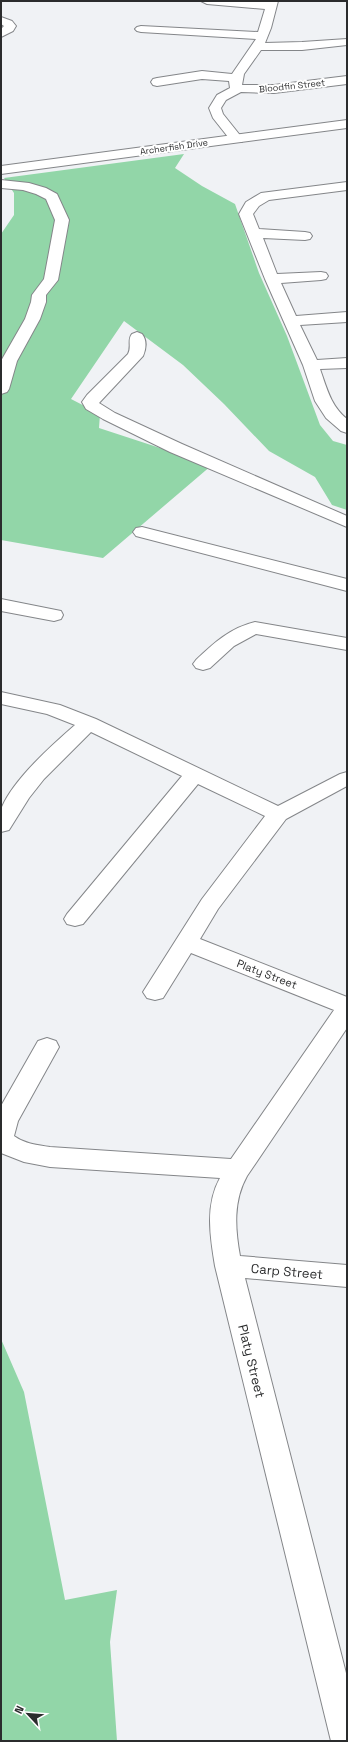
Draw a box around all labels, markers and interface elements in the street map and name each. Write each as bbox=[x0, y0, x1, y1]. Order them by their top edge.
street label: Bloodfin Street bbox=[258, 77, 326, 95]
street label: Archerfish Drive bbox=[139, 136, 209, 158]
street label: Platy Street bbox=[235, 956, 299, 992]
street label: Carp Street bbox=[250, 1260, 324, 1283]
street label: Platy Street bbox=[234, 1323, 269, 1400]
north arrow bbox=[8, 1694, 48, 1734]
text: N bbox=[11, 1703, 27, 1716]

